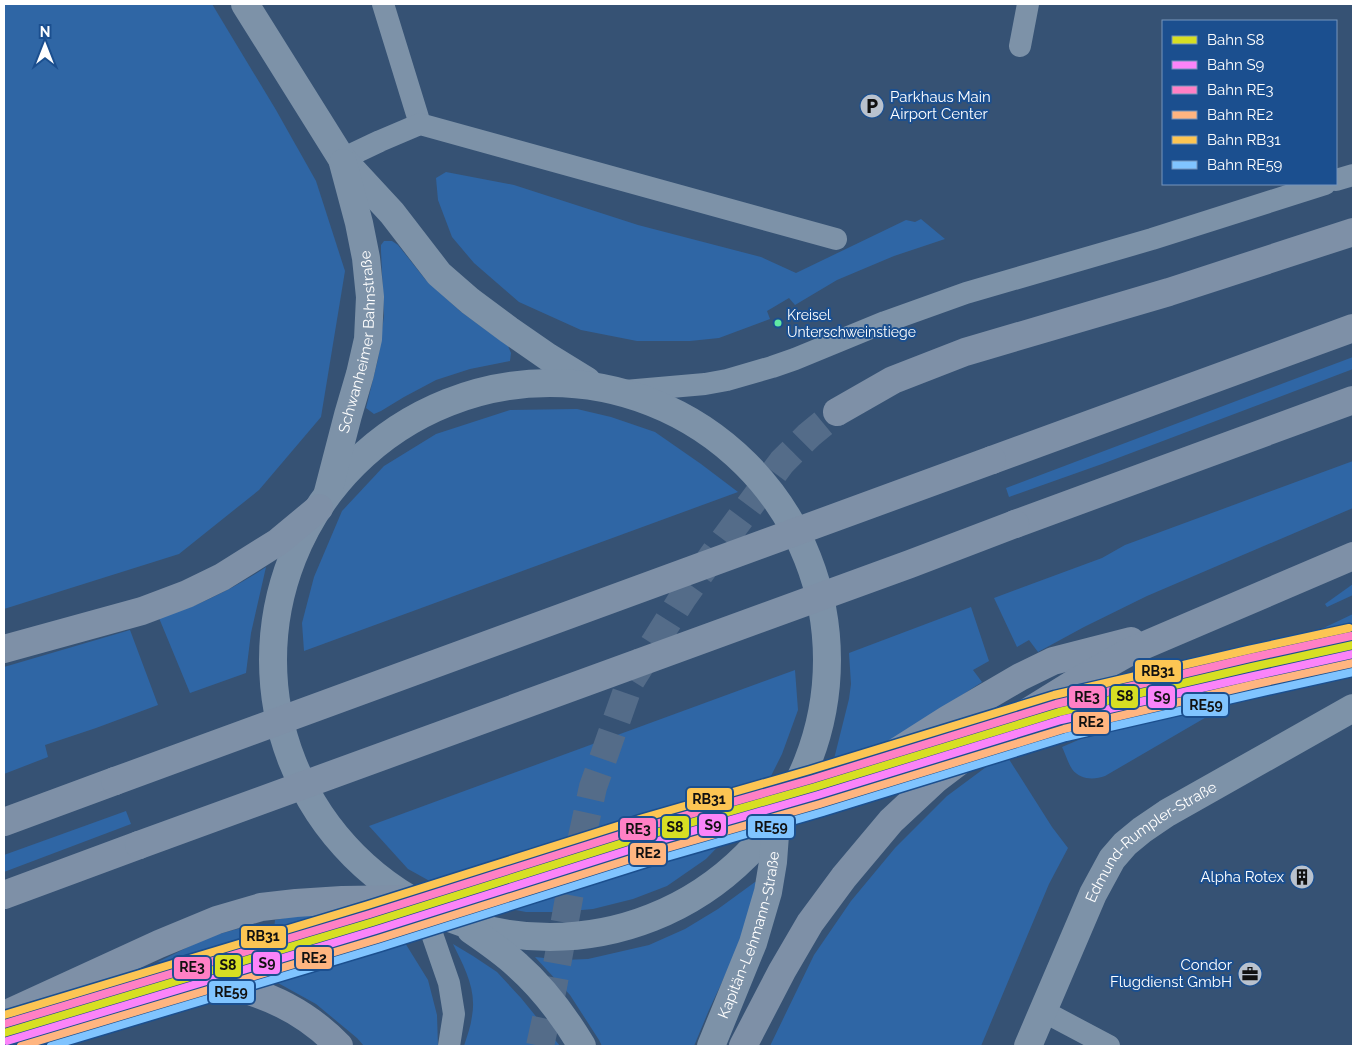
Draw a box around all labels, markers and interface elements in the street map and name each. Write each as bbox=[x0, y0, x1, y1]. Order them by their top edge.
north arrow bbox=[20, 20, 70, 70]
legend bbox=[1162, 20, 1337, 185]
text: N bbox=[40, 24, 50, 40]
text: Bahn S8 bbox=[1207, 31, 1265, 49]
text: Bahn S9 bbox=[1207, 56, 1265, 74]
text: Bahn RE3 bbox=[1207, 81, 1273, 99]
place label: Parkhaus Main Airport Center bbox=[890, 88, 991, 123]
parking icon: Parkhaus Main Airport Center bbox=[859, 93, 885, 119]
text: Bahn RE2 bbox=[1207, 106, 1273, 124]
text: Bahn RB31 bbox=[1207, 131, 1281, 149]
text: Bahn RE59 bbox=[1207, 156, 1283, 174]
street label: Schwanheimer Bahnstraße bbox=[335, 249, 379, 435]
place label: Kreisel Unterschweinstiege bbox=[787, 307, 916, 340]
marker: Kreisel Unterschweinstiege bbox=[773, 318, 783, 328]
line badge: RB31 bbox=[1134, 659, 1182, 683]
text: RB31 bbox=[1141, 663, 1175, 679]
line badge: RE3 bbox=[1068, 685, 1106, 709]
line badge: S8 bbox=[1110, 685, 1139, 709]
line badge: S9 bbox=[1147, 685, 1176, 709]
text: S8 bbox=[1116, 688, 1134, 704]
text: RE3 bbox=[1074, 689, 1100, 705]
text: S9 bbox=[1154, 689, 1170, 705]
line badge: RE59 bbox=[1182, 693, 1229, 717]
text: RE59 bbox=[1189, 697, 1223, 713]
line badge: RE2 bbox=[1072, 711, 1110, 735]
text: RE2 bbox=[1078, 714, 1104, 730]
street label: Edmund-Rumpler-Straße bbox=[1082, 778, 1220, 905]
line badge: RB31 bbox=[686, 787, 733, 811]
text: RB31 bbox=[692, 791, 726, 807]
line badge: S9 bbox=[698, 813, 727, 837]
line badge: S8 bbox=[661, 815, 690, 839]
line badge: RE59 bbox=[747, 815, 795, 839]
line badge: RE3 bbox=[619, 817, 657, 841]
text: S9 bbox=[705, 817, 721, 833]
text: S8 bbox=[666, 819, 684, 835]
text: RE59 bbox=[754, 819, 788, 835]
text: RE3 bbox=[625, 821, 651, 837]
line badge: RE2 bbox=[629, 842, 667, 866]
text: RE2 bbox=[635, 845, 661, 861]
street label: Kapitän-Lehmann-Straße bbox=[714, 850, 783, 1021]
building icon: Alpha Rotex bbox=[1289, 864, 1315, 890]
place label: Alpha Rotex bbox=[1200, 868, 1284, 886]
line badge: RB31 bbox=[240, 925, 287, 949]
text: RB31 bbox=[246, 928, 280, 944]
line badge: RE2 bbox=[295, 946, 333, 970]
text: RE2 bbox=[301, 950, 327, 966]
line badge: S9 bbox=[252, 951, 281, 975]
line badge: S8 bbox=[214, 954, 242, 978]
text: S9 bbox=[259, 955, 275, 971]
line badge: RE3 bbox=[173, 956, 211, 980]
place label: Condor Flugdienst GmbH bbox=[1110, 956, 1233, 991]
text: S8 bbox=[219, 957, 237, 973]
text: RE3 bbox=[179, 959, 205, 975]
office icon: Condor Flugdienst GmbH bbox=[1237, 961, 1263, 987]
line badge: RE59 bbox=[208, 980, 255, 1004]
text: RE59 bbox=[214, 984, 248, 1000]

